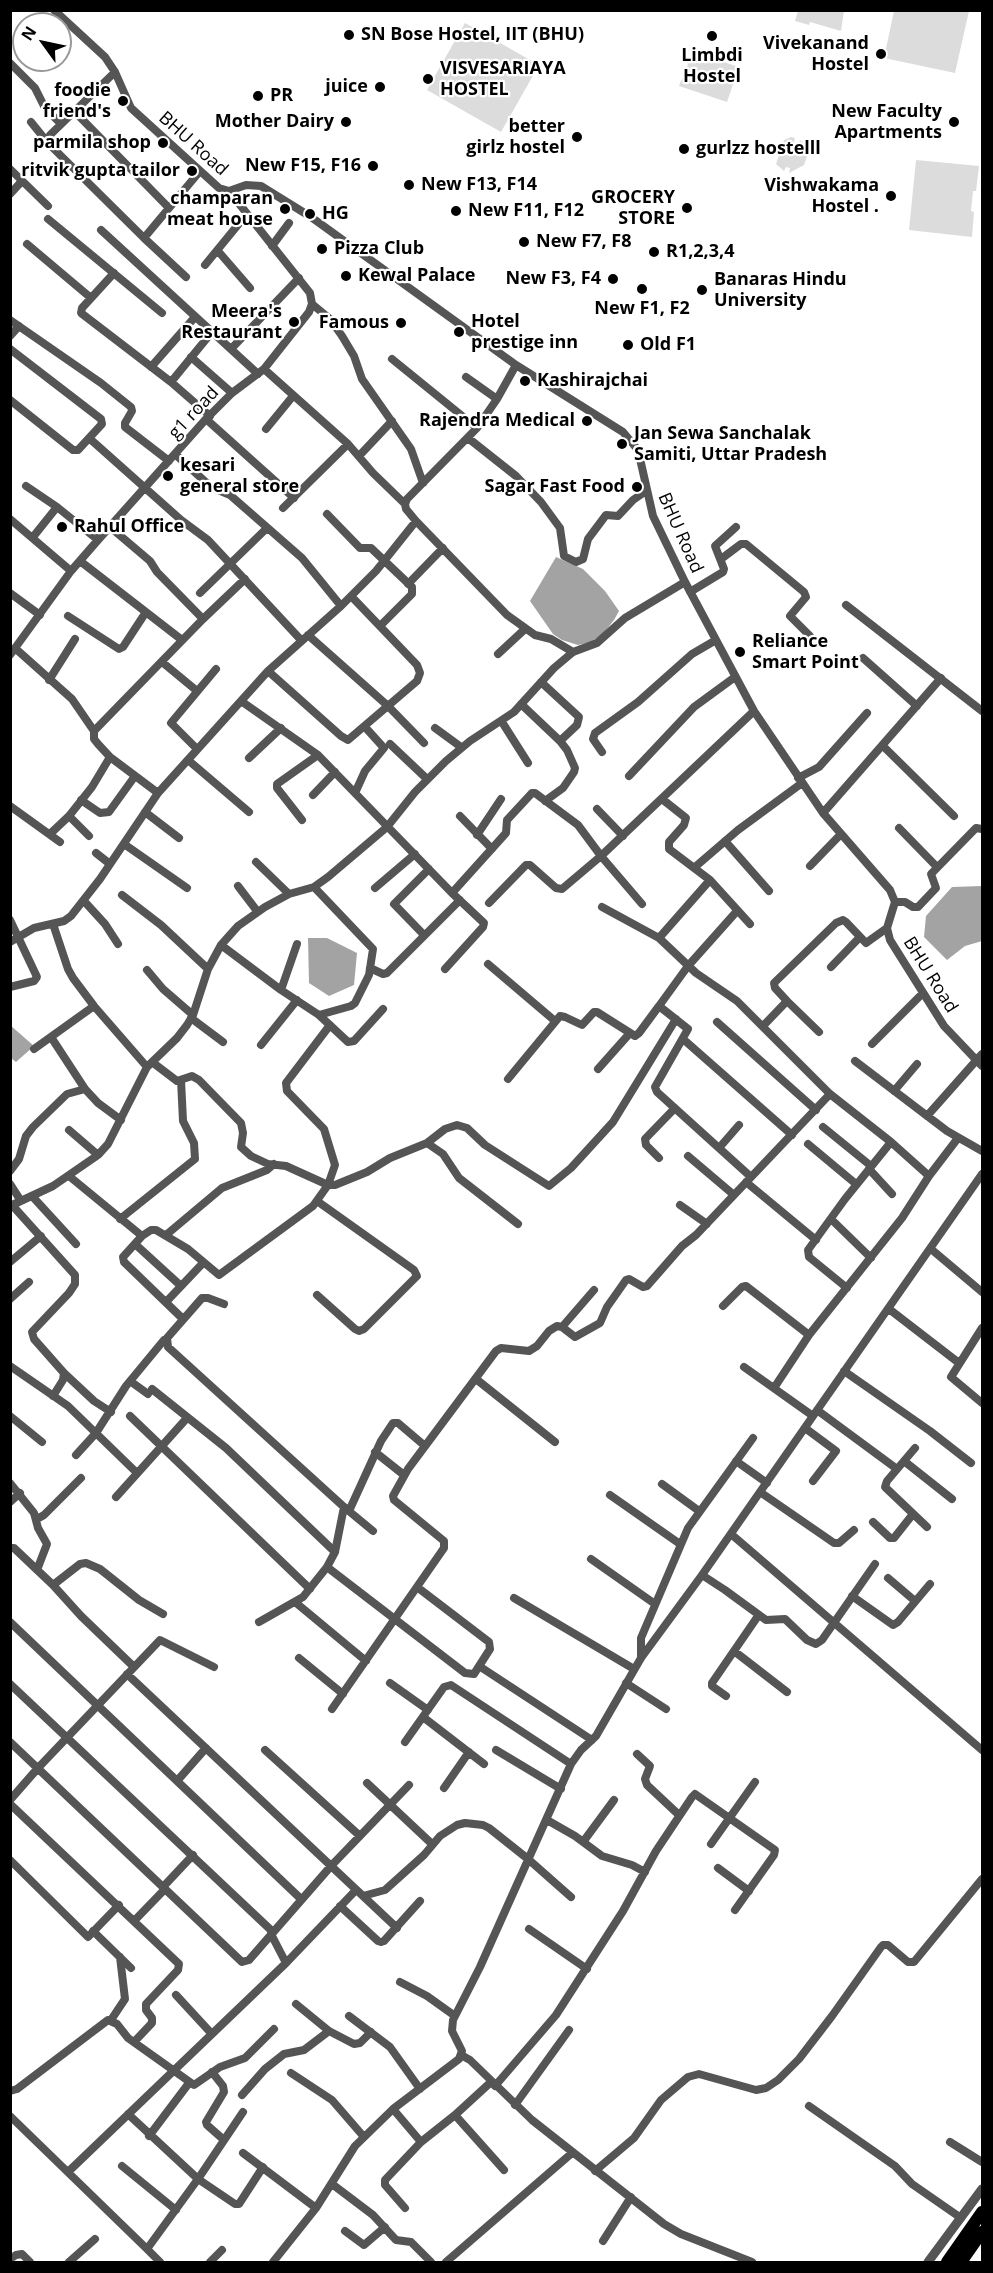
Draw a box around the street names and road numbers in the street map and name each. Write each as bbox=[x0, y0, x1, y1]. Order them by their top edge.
street label: BHU Road bbox=[154, 107, 232, 181]
street label: g1 road bbox=[164, 382, 224, 444]
street label: BHU Road bbox=[653, 489, 707, 577]
street label: BHU Road bbox=[898, 933, 962, 1017]

